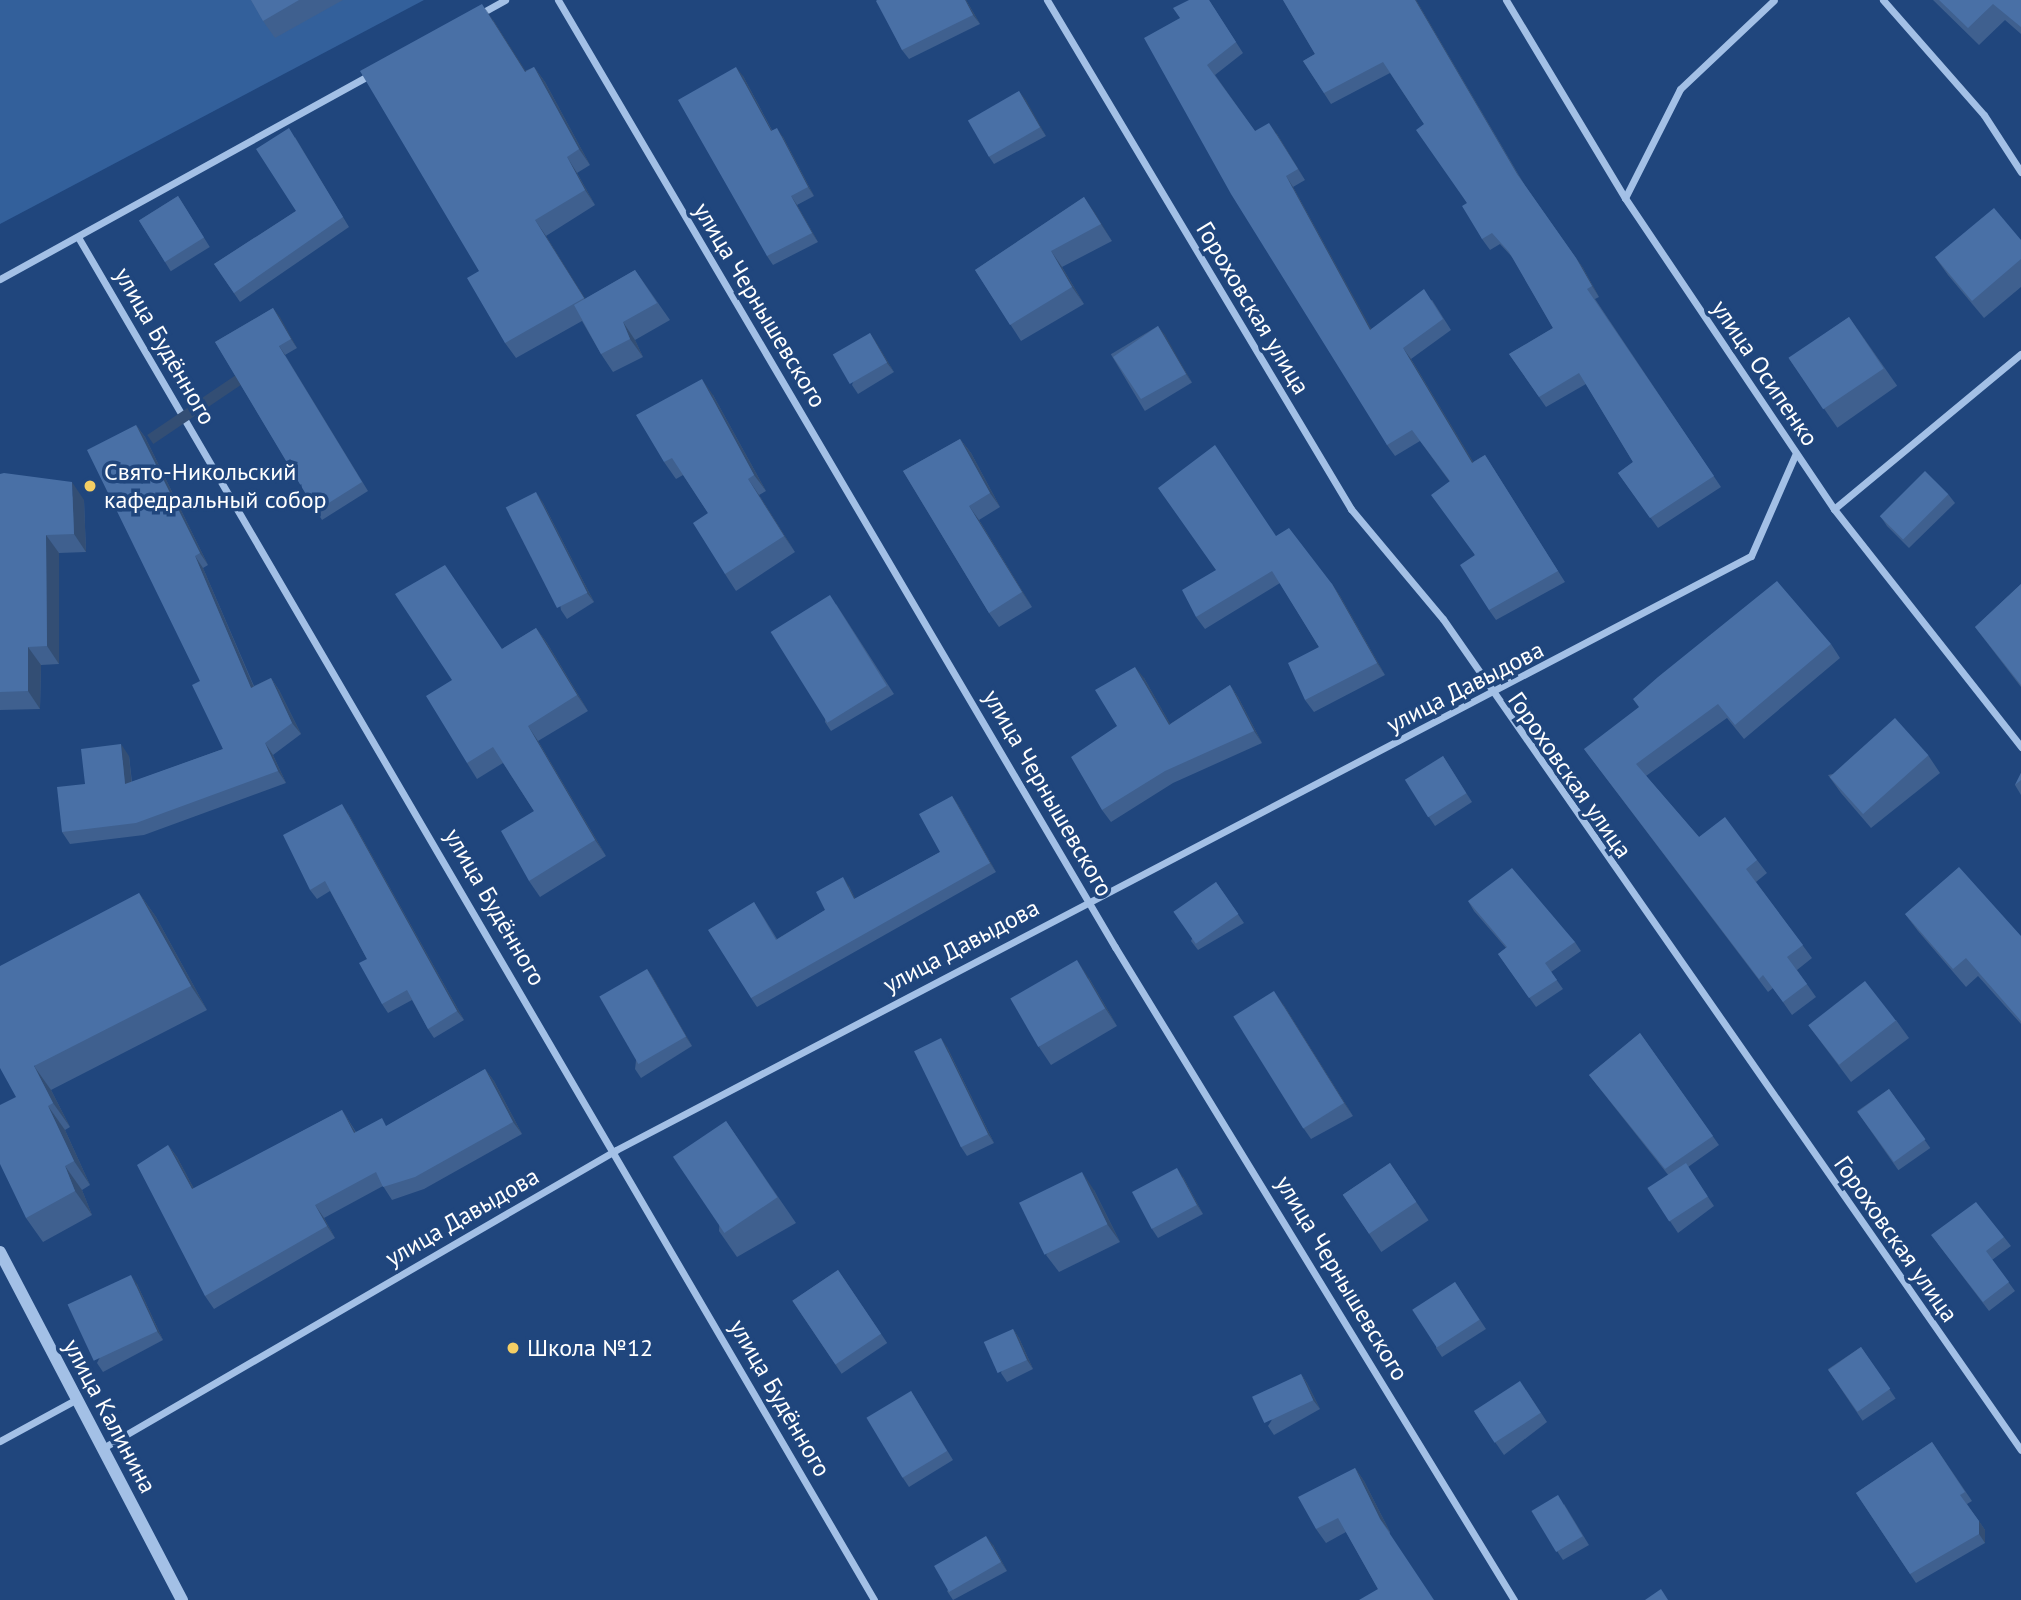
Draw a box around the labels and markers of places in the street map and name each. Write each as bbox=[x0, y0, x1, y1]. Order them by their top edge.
place label: Свято-Никольский кафедральный собор bbox=[104, 458, 327, 514]
marker: Свято-Никольский кафедральный собор bbox=[82, 478, 98, 494]
place label: Школа №12 bbox=[527, 1334, 653, 1362]
marker: Школа №12 bbox=[505, 1340, 521, 1356]

